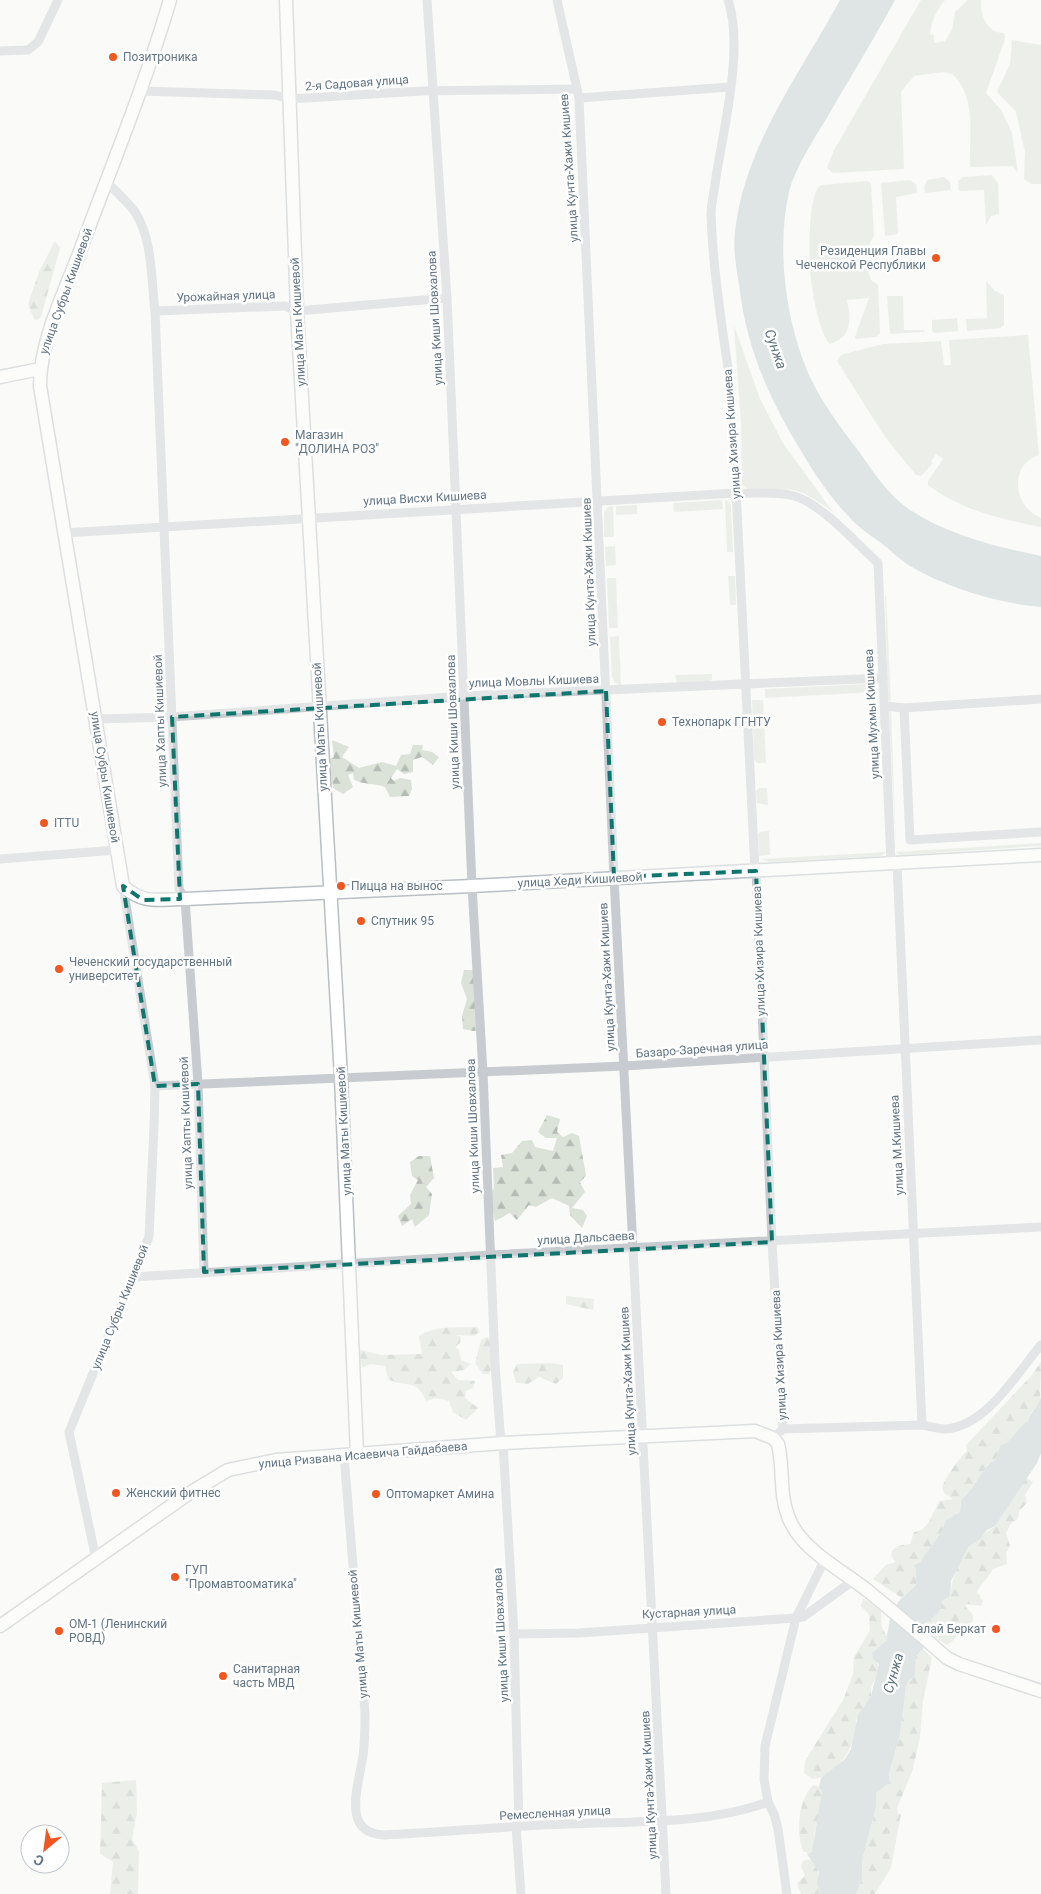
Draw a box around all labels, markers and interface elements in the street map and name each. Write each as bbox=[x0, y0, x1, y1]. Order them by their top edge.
place label: Позитроника bbox=[123, 50, 198, 64]
marker: Позитроника bbox=[107, 51, 119, 63]
street label: 2-я Садовая улица bbox=[305, 72, 409, 94]
street label: улица Кунта-Хажи Кишиев bbox=[557, 93, 581, 243]
street label: улица Субры Кишиевой bbox=[37, 226, 95, 356]
place label: Резиденция Главы Чеченской Республики bbox=[796, 244, 926, 272]
street label: улица Киши Шовхалова bbox=[424, 250, 446, 386]
marker: Резиденция Главы Чеченской Республики bbox=[930, 252, 942, 264]
street label: улица Маты Кишиевой bbox=[288, 257, 308, 387]
street label: Урожайная улица bbox=[176, 287, 276, 305]
water label: Сунжа bbox=[762, 327, 790, 371]
street label: улица Хизира Кишиева bbox=[720, 368, 744, 500]
place label: Магазин "ДОЛИНА РОЗ" bbox=[295, 428, 379, 456]
marker: Магазин "ДОЛИНА РОЗ" bbox=[279, 436, 291, 448]
street label: улица Висхи Кишиева bbox=[363, 488, 487, 508]
street label: улица Кунта-Хажи Кишиев bbox=[579, 497, 599, 647]
street label: улица Мухмы Кишиева bbox=[862, 649, 882, 779]
street label: улица Хапты Кишиевой bbox=[151, 654, 169, 788]
street label: улица Киши Шовхалова bbox=[444, 654, 462, 790]
street label: улица Маты Кишиевой bbox=[310, 662, 330, 792]
street label: улица Мовлы Кишиева bbox=[469, 672, 599, 690]
street label: улица Субры Кишиевой bbox=[88, 710, 122, 844]
place label: Технопарк ГГНТУ bbox=[672, 715, 771, 729]
marker: Технопарк ГГНТУ bbox=[656, 716, 668, 728]
place label: ITTU bbox=[54, 816, 79, 830]
marker: ITTU bbox=[38, 817, 50, 829]
street label: улица Хеди Кишиевой bbox=[517, 870, 643, 890]
place label: Пицца на вынос bbox=[351, 879, 443, 893]
marker: Пицца на вынос bbox=[335, 880, 347, 892]
street label: улица Хизира Кишиева bbox=[750, 886, 768, 1016]
street label: улица Кунта-Хажи Кишиев bbox=[596, 902, 618, 1052]
place label: Спутник 95 bbox=[371, 914, 434, 928]
marker: Спутник 95 bbox=[355, 915, 367, 927]
place label: Чеченский государственный университет bbox=[69, 955, 232, 983]
marker: Чеченский государственный университет bbox=[53, 963, 65, 975]
street label: Базаро-Заречная улица bbox=[635, 1037, 769, 1061]
street label: улица Хапты Кишиевой bbox=[177, 1056, 195, 1190]
street label: улица Киши Шовхалова bbox=[464, 1058, 482, 1194]
street label: улица Маты Кишиевой bbox=[334, 1066, 354, 1196]
street label: улица М.Кишиева bbox=[887, 1094, 907, 1196]
street label: улица Дальсаева bbox=[537, 1228, 635, 1248]
street label: улица Субры Кишиевой bbox=[89, 1243, 151, 1371]
street label: улица Хизира Кишиева bbox=[769, 1289, 789, 1421]
street label: улица Кунта-Хажи Кишиев bbox=[617, 1306, 639, 1456]
street label: улица Ризвана Исаевича Гайдабаева bbox=[258, 1439, 468, 1471]
place label: Женский фитнес bbox=[126, 1486, 221, 1500]
marker: Женский фитнес bbox=[110, 1487, 122, 1499]
place label: Оптомаркет Амина bbox=[386, 1487, 494, 1501]
marker: Оптомаркет Амина bbox=[370, 1488, 382, 1500]
place label: ГУП "Промавтооматика" bbox=[185, 1563, 297, 1591]
street label: улица Киши Шовхалова bbox=[490, 1567, 512, 1703]
street label: улица Маты Кишиевой bbox=[345, 1569, 371, 1699]
marker: ГУП "Промавтооматика" bbox=[169, 1571, 181, 1583]
street label: Кустарная улица bbox=[642, 1603, 736, 1621]
place label: ОМ-1 (Ленинский РОВД) bbox=[69, 1617, 167, 1645]
place label: Галай Беркат bbox=[911, 1622, 986, 1636]
marker: Галай Беркат bbox=[990, 1623, 1002, 1635]
marker: ОМ-1 (Ленинский РОВД) bbox=[53, 1625, 65, 1637]
water label: Сунжа bbox=[880, 1651, 906, 1695]
place label: Санитарная часть МВД bbox=[233, 1662, 300, 1690]
marker: Санитарная часть МВД bbox=[217, 1670, 229, 1682]
street label: улица Кунта-Хажи Кишиев bbox=[638, 1710, 660, 1860]
street label: Ремесленная улица bbox=[499, 1803, 611, 1823]
north arrow bbox=[20, 1824, 70, 1874]
text: С bbox=[31, 1851, 47, 1870]

